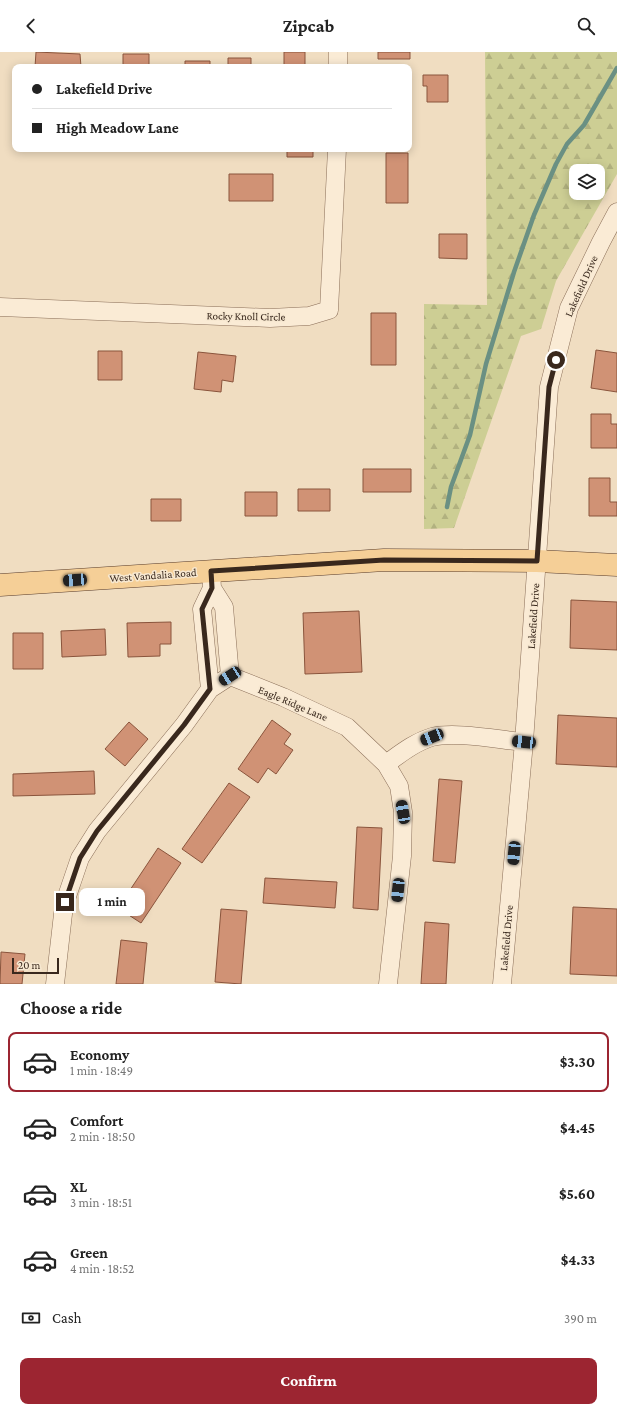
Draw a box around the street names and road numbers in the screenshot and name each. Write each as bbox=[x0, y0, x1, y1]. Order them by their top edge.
street label: Lakefield Drive bbox=[562, 253, 600, 319]
street label: Rocky Knoll Circle bbox=[206, 309, 286, 324]
street label: West Vandalia Road bbox=[109, 566, 197, 584]
street label: Lakefield Drive bbox=[525, 583, 541, 649]
street label: Eagle Ridge Lane bbox=[256, 683, 330, 724]
street label: Lakefield Drive bbox=[497, 904, 515, 971]

